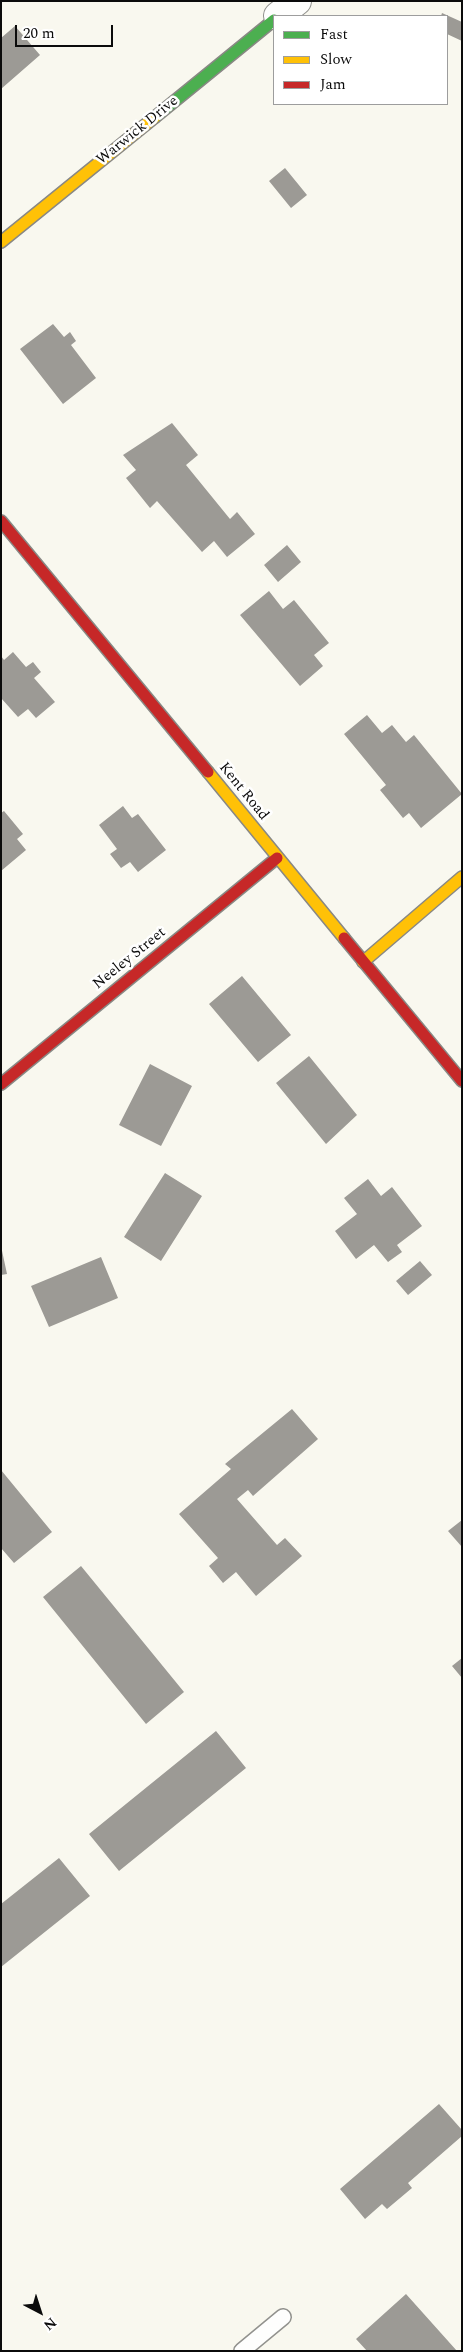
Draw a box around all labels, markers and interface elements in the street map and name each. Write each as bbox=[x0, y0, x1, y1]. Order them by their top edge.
scale bar bbox=[18, 15, 115, 47]
legend bbox=[273, 15, 448, 105]
text: 20 m bbox=[23, 22, 55, 45]
text: Fast bbox=[320, 23, 348, 46]
text: Slow bbox=[320, 48, 352, 71]
text: Jam bbox=[320, 73, 346, 96]
street label: Warwick Drive bbox=[94, 93, 182, 169]
street label: Kent Road bbox=[214, 759, 272, 825]
street label: Neeley Street bbox=[90, 924, 170, 994]
north arrow bbox=[15, 2287, 65, 2337]
text: N bbox=[39, 2312, 61, 2336]

